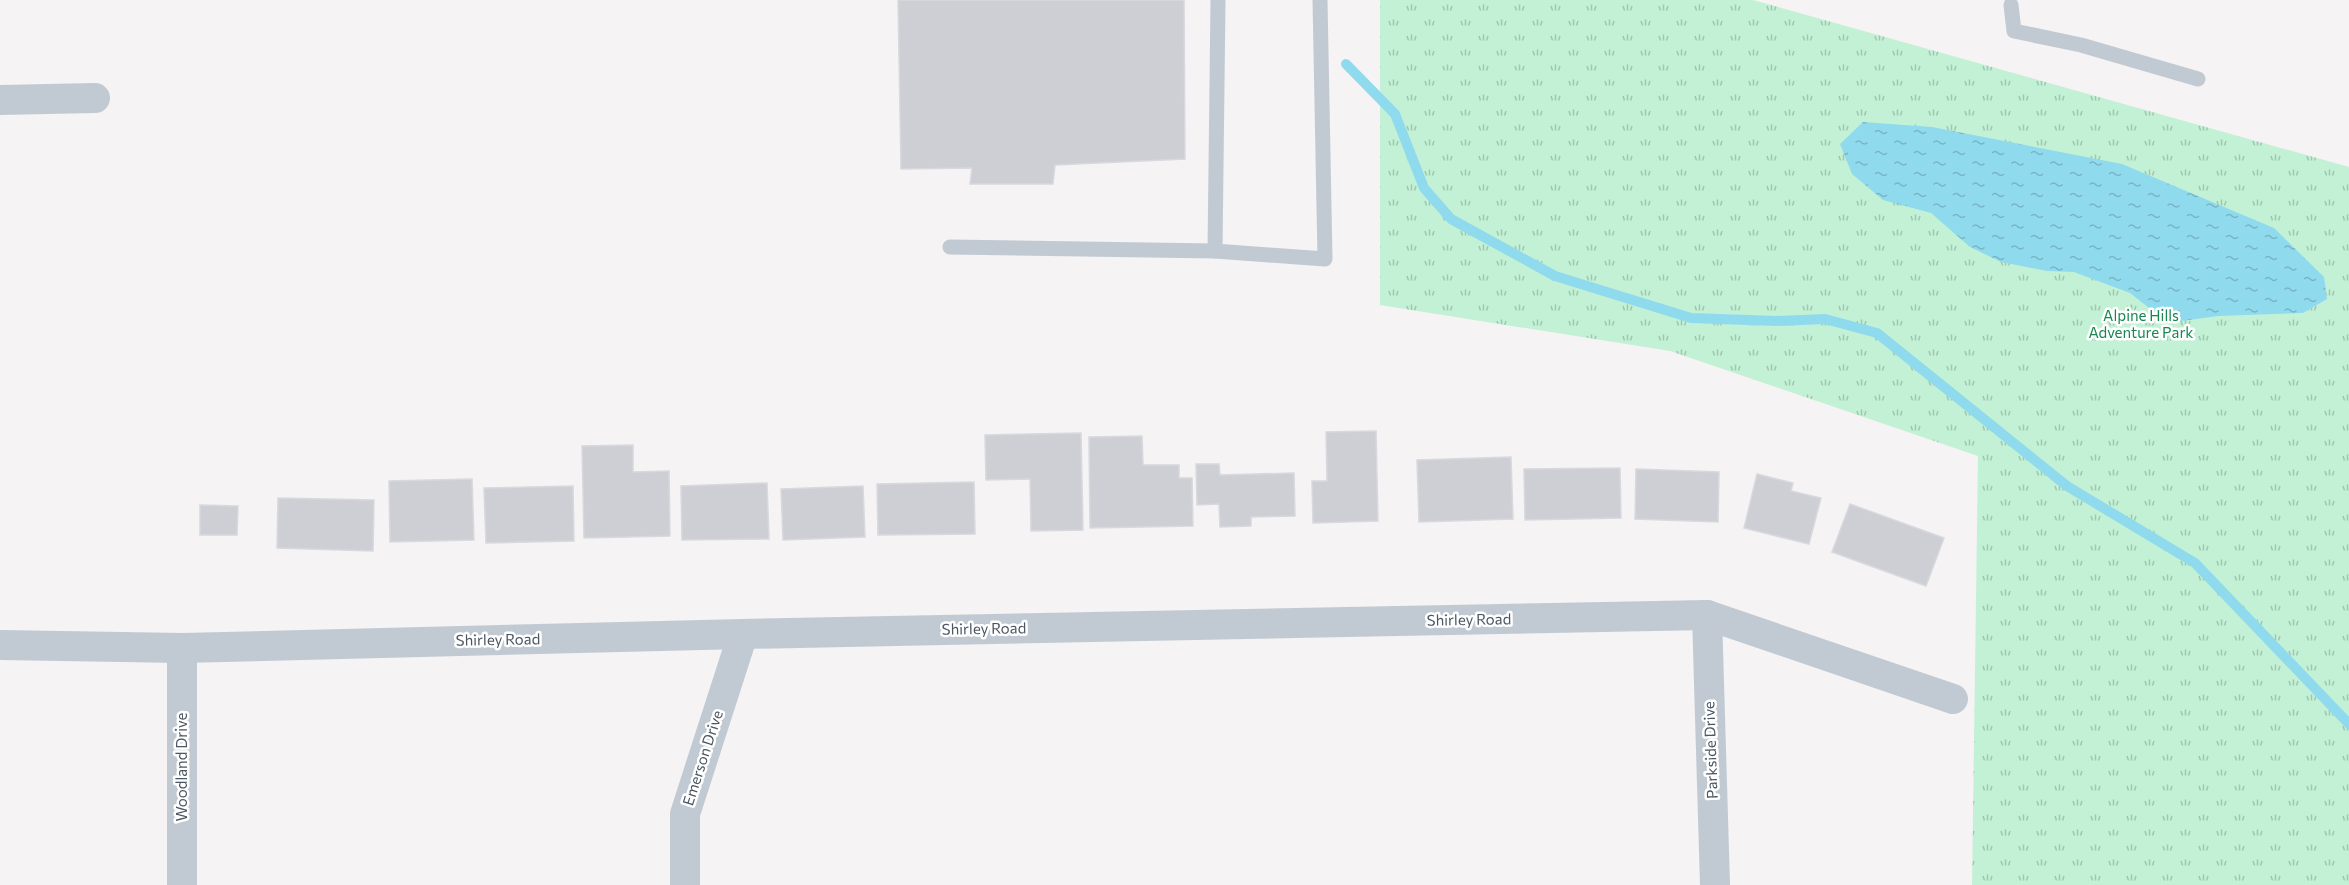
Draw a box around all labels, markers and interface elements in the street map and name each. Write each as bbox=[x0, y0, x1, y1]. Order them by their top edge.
park label: Alpine Hills Adventure Park bbox=[2088, 306, 2194, 341]
street label: Shirley Road bbox=[1427, 609, 1511, 629]
street label: Shirley Road bbox=[942, 618, 1026, 638]
street label: Shirley Road bbox=[456, 629, 540, 649]
street label: Parkside Drive bbox=[1699, 701, 1721, 799]
street label: Emerson Drive bbox=[678, 708, 726, 808]
street label: Woodland Drive bbox=[172, 712, 190, 821]

